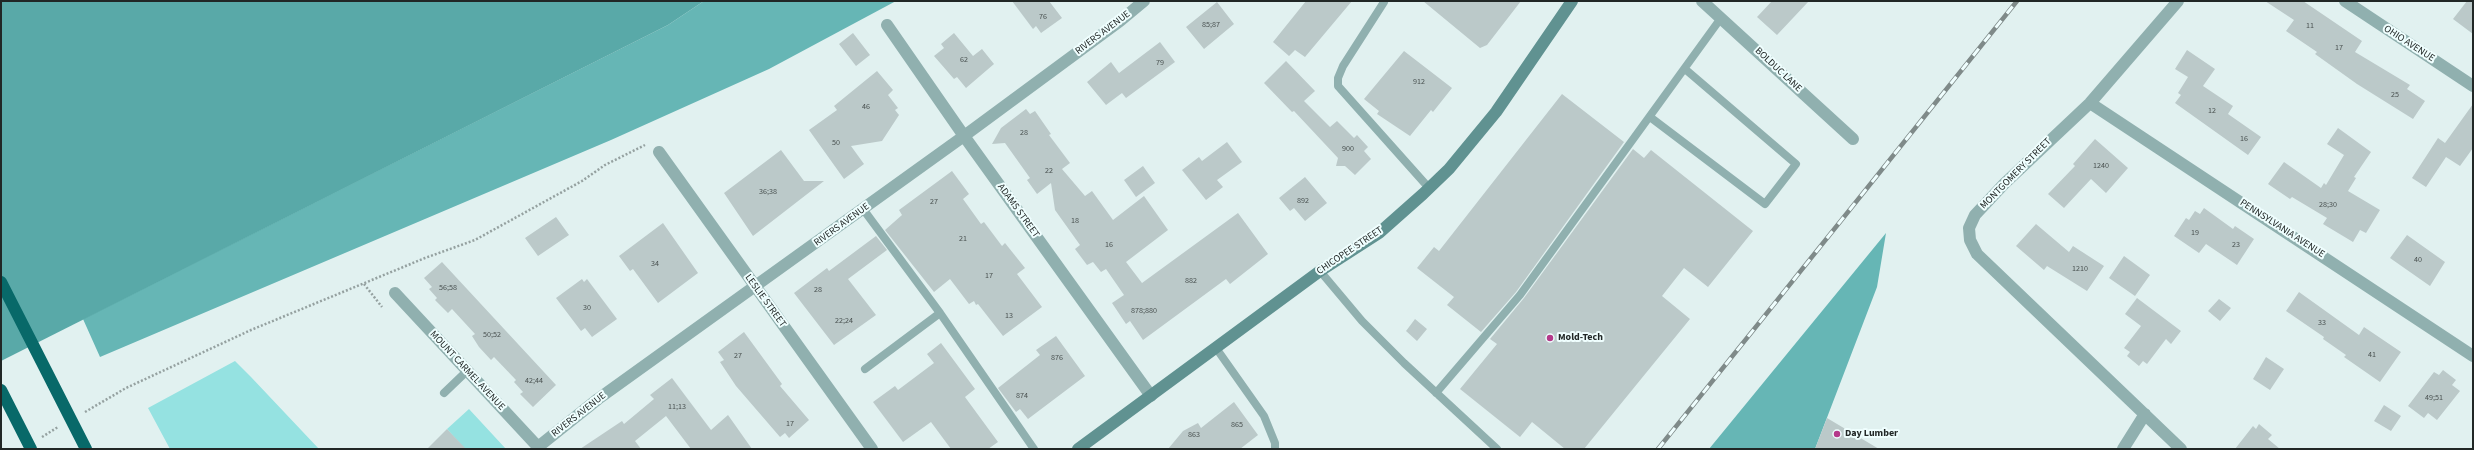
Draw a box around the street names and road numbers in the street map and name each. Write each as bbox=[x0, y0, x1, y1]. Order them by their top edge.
street label: RIVERS AVENUE bbox=[1073, 8, 1133, 58]
street label: OHIO AVENUE bbox=[2381, 23, 2437, 65]
street label: BOLDUC LANE bbox=[1752, 45, 1804, 95]
street label: MONTGOMERY STREET bbox=[1978, 136, 2054, 212]
street label: ADAMS STREET bbox=[994, 182, 1042, 240]
street label: PENNSYLVANIA AVENUE bbox=[2237, 197, 2327, 261]
street label: RIVERS AVENUE bbox=[812, 201, 872, 249]
street label: CHICOPEE STREET bbox=[1315, 224, 1385, 278]
street label: LESLIE STREET bbox=[742, 272, 788, 330]
street label: MOUNT CARMEL AVENUE bbox=[427, 329, 507, 413]
street label: RIVERS AVENUE bbox=[549, 390, 609, 440]

